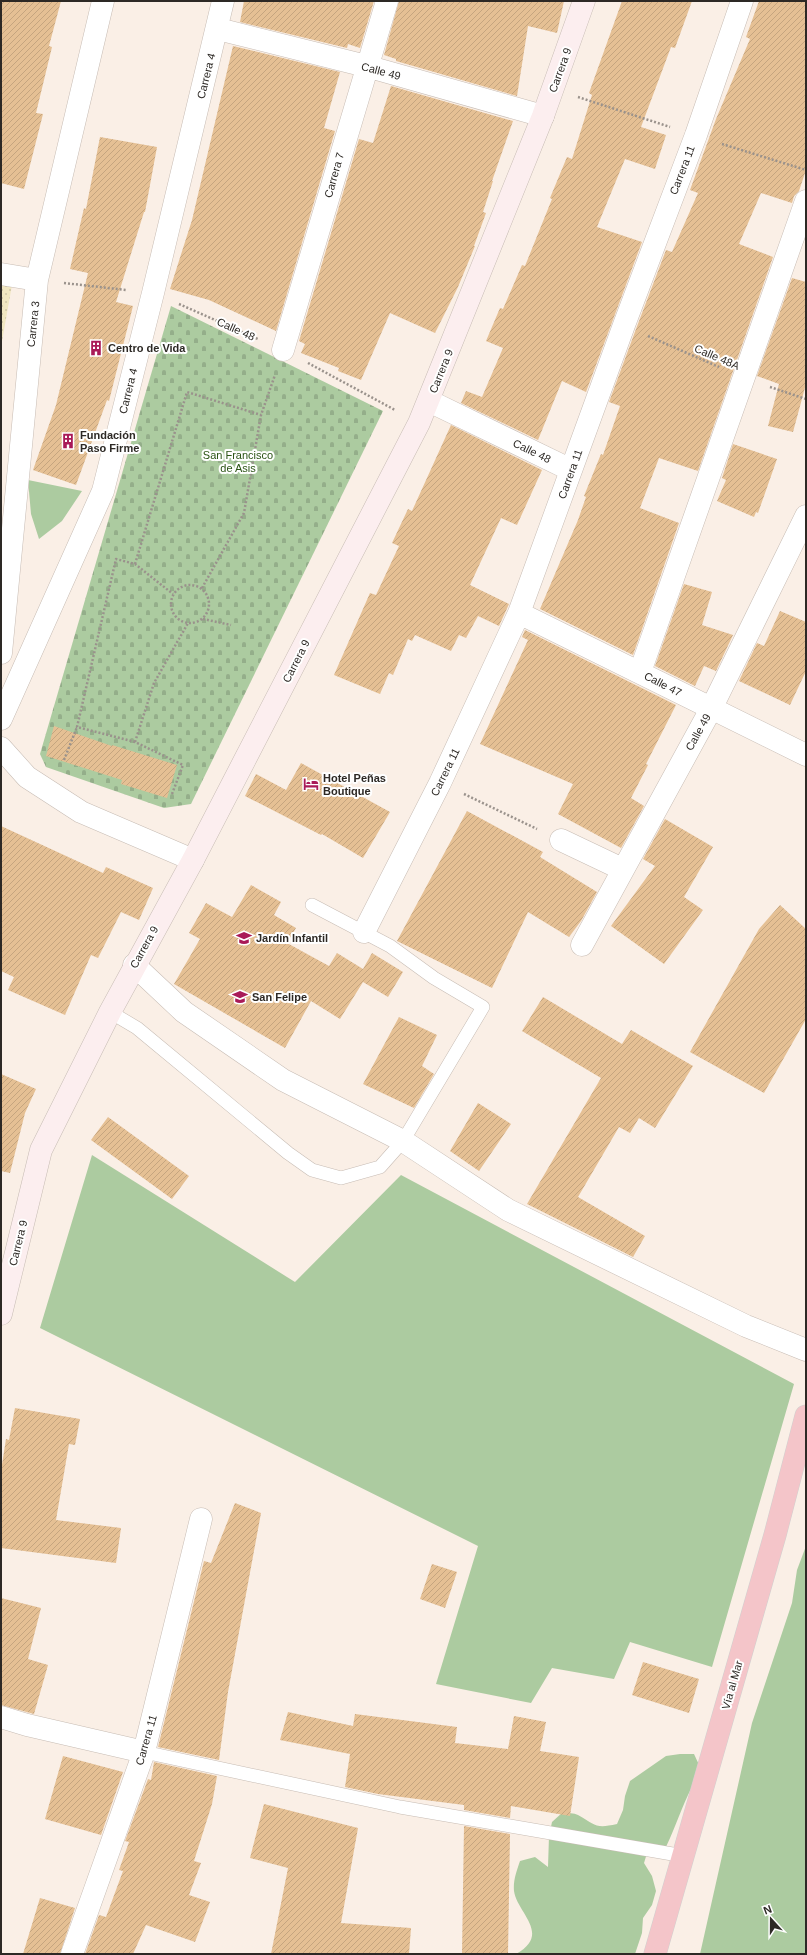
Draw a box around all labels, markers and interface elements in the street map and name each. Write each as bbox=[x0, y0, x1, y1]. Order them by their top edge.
street label: Carrera 9 bbox=[546, 46, 574, 94]
street label: Carrera 4 bbox=[195, 52, 217, 100]
street label: Calle 49 bbox=[360, 60, 402, 82]
street label: Carrera 11 bbox=[667, 144, 697, 196]
street label: Carrera 7 bbox=[322, 151, 346, 199]
street label: Carrera 3 bbox=[25, 300, 41, 348]
street label: Calle 48 bbox=[215, 315, 257, 343]
building icon: Centro de Vida bbox=[87, 339, 105, 357]
place label: Centro de Vida bbox=[108, 342, 186, 354]
street label: Calle 48A bbox=[693, 342, 742, 372]
street label: Carrera 9 bbox=[427, 347, 455, 395]
street label: Carrera 4 bbox=[117, 367, 139, 415]
place label: Fundación Paso Firme bbox=[80, 429, 139, 454]
building icon: Fundación Paso Firme bbox=[59, 432, 77, 450]
street label: Calle 48 bbox=[511, 437, 553, 465]
street label: Carrera 11 bbox=[556, 448, 584, 500]
park label: San Francisco de Asis bbox=[203, 449, 273, 474]
street label: Carrera 9 bbox=[280, 638, 312, 684]
street label: Calle 47 bbox=[642, 669, 684, 699]
street label: Calle 49 bbox=[683, 711, 713, 753]
street label: Carrera 11 bbox=[428, 746, 462, 798]
place label: Hotel Peñas Boutique bbox=[323, 772, 386, 797]
hotel icon: Hotel Peñas Boutique bbox=[302, 775, 320, 793]
street label: Carrera 9 bbox=[127, 924, 161, 970]
school or university icon: Jardín Infantil bbox=[235, 929, 253, 947]
place label: Jardín Infantil bbox=[256, 932, 328, 944]
school or university icon: San Felipe bbox=[231, 988, 249, 1006]
place label: San Felipe bbox=[252, 991, 307, 1003]
street label: Carrera 9 bbox=[7, 1219, 29, 1267]
street label: Vía al Mar bbox=[719, 1659, 745, 1711]
street label: Carrera 11 bbox=[133, 1713, 159, 1767]
north arrow bbox=[751, 1899, 791, 1939]
text: N bbox=[762, 1903, 773, 1917]

